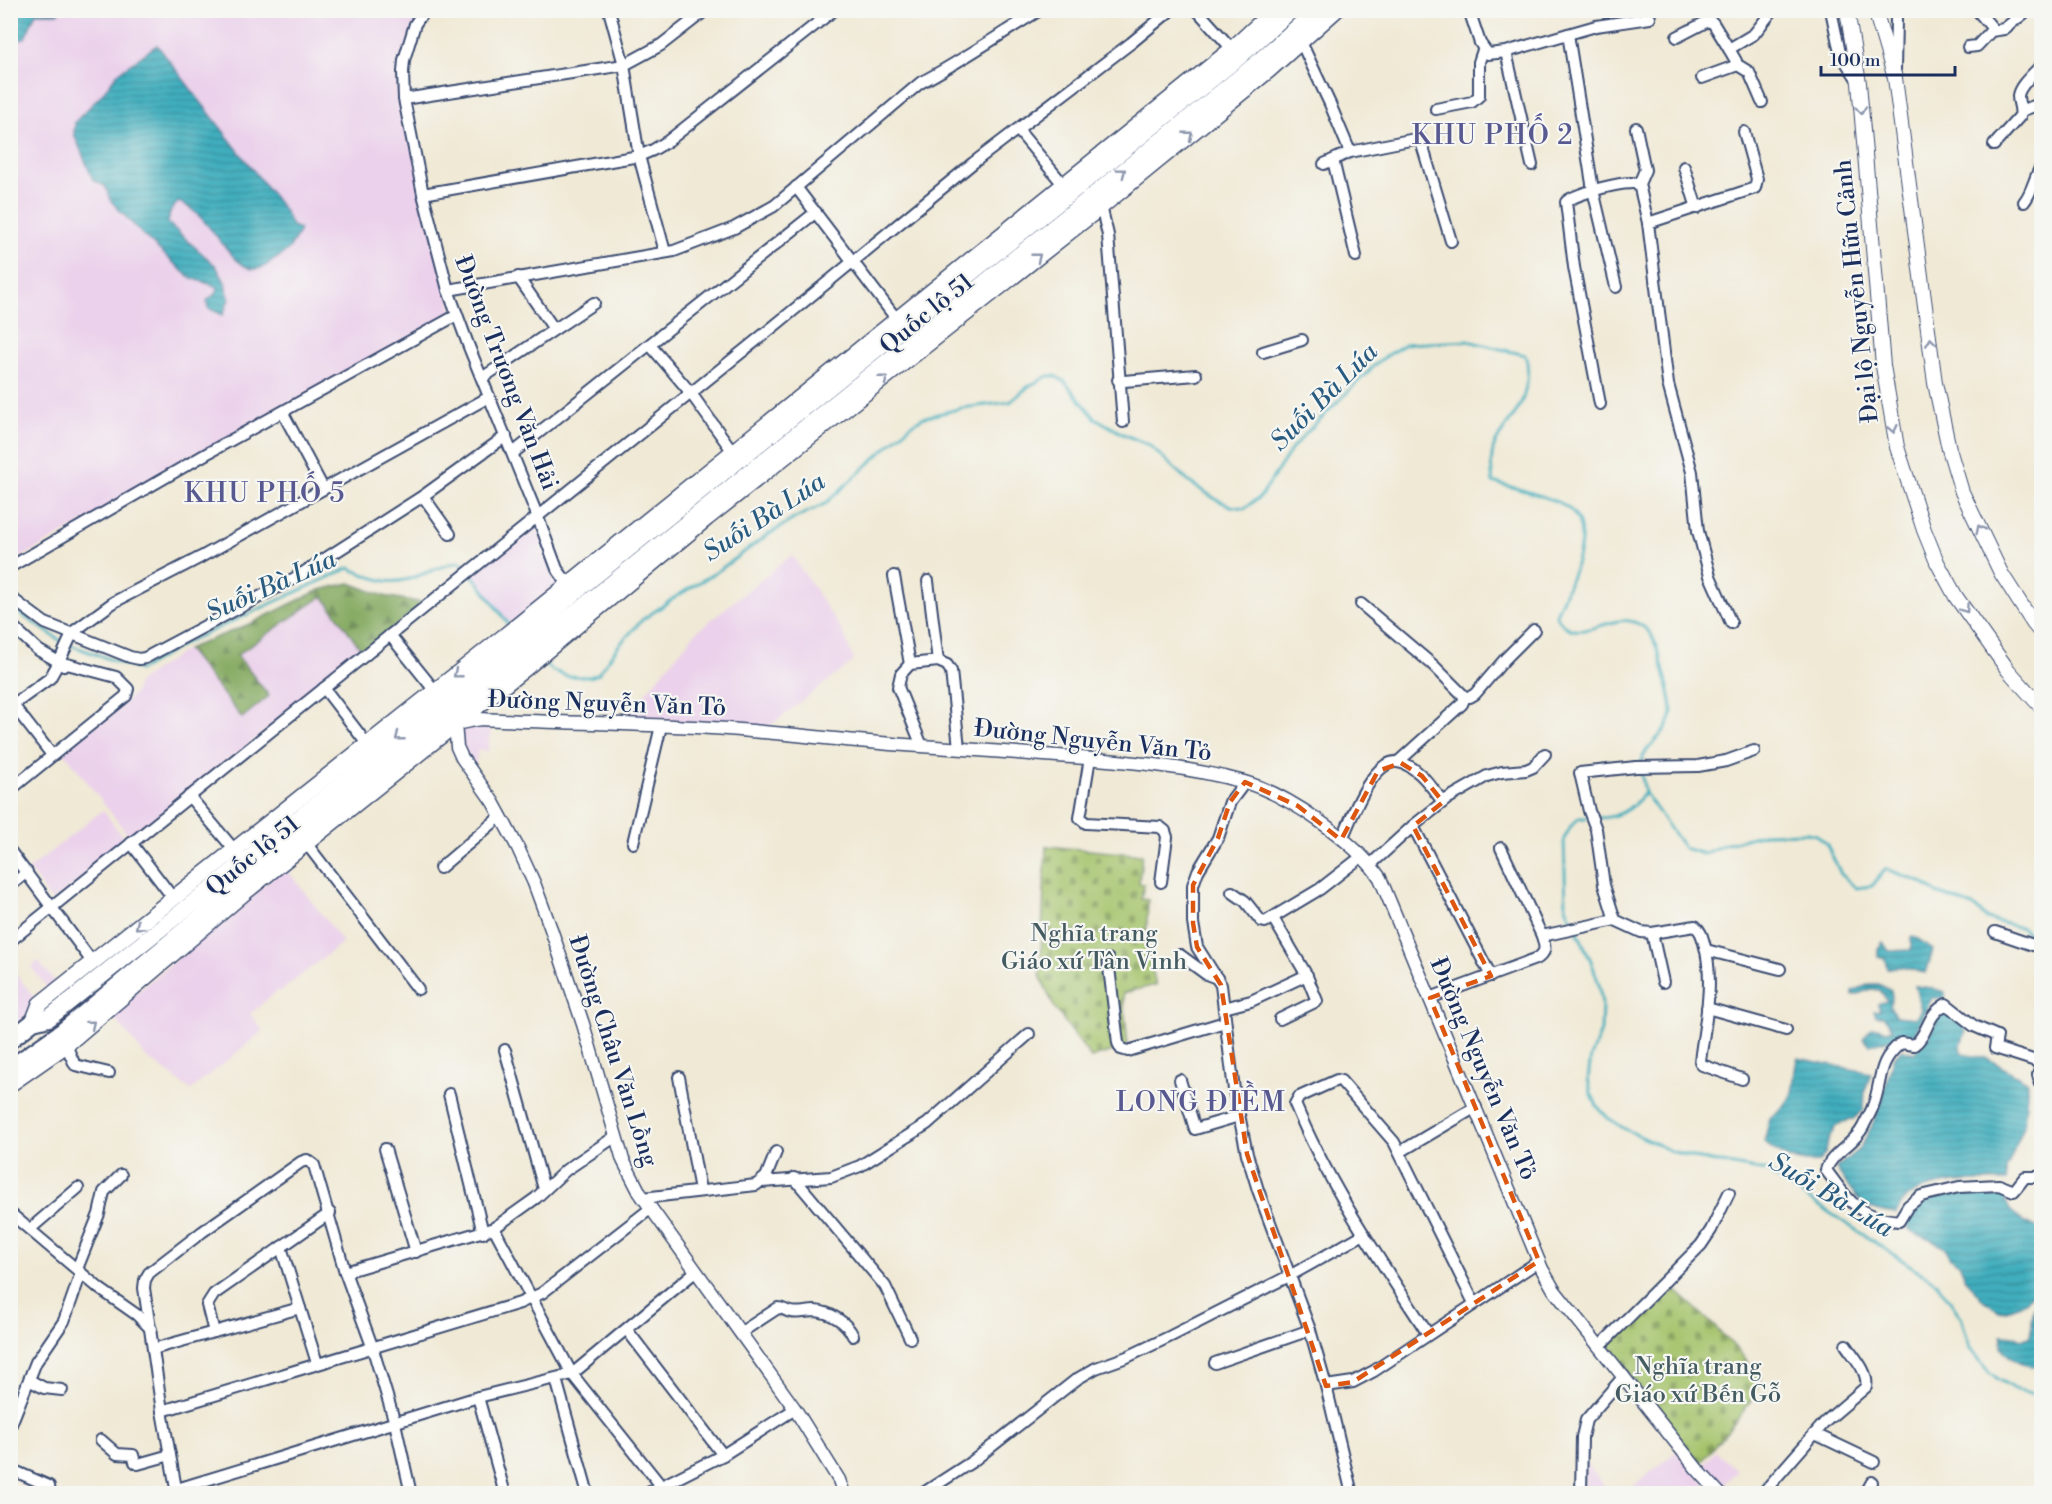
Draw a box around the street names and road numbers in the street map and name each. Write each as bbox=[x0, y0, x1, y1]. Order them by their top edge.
street label: Đại lộ Nguyễn Hữu Cảnh bbox=[1828, 158, 1886, 424]
street label: Đường Trương Văn Hải bbox=[447, 251, 565, 495]
street label: Quốc lộ 51 bbox=[874, 267, 981, 361]
street label: Đường Nguyễn Văn Tỏ bbox=[487, 685, 727, 723]
street label: Đường Nguyễn Văn Tỏ bbox=[973, 714, 1213, 768]
street label: Quốc lộ 51 bbox=[200, 809, 307, 903]
street label: Đường Châu Văn Lồng bbox=[561, 931, 665, 1171]
street label: Đường Nguyễn Văn Tỏ bbox=[1423, 953, 1543, 1185]

